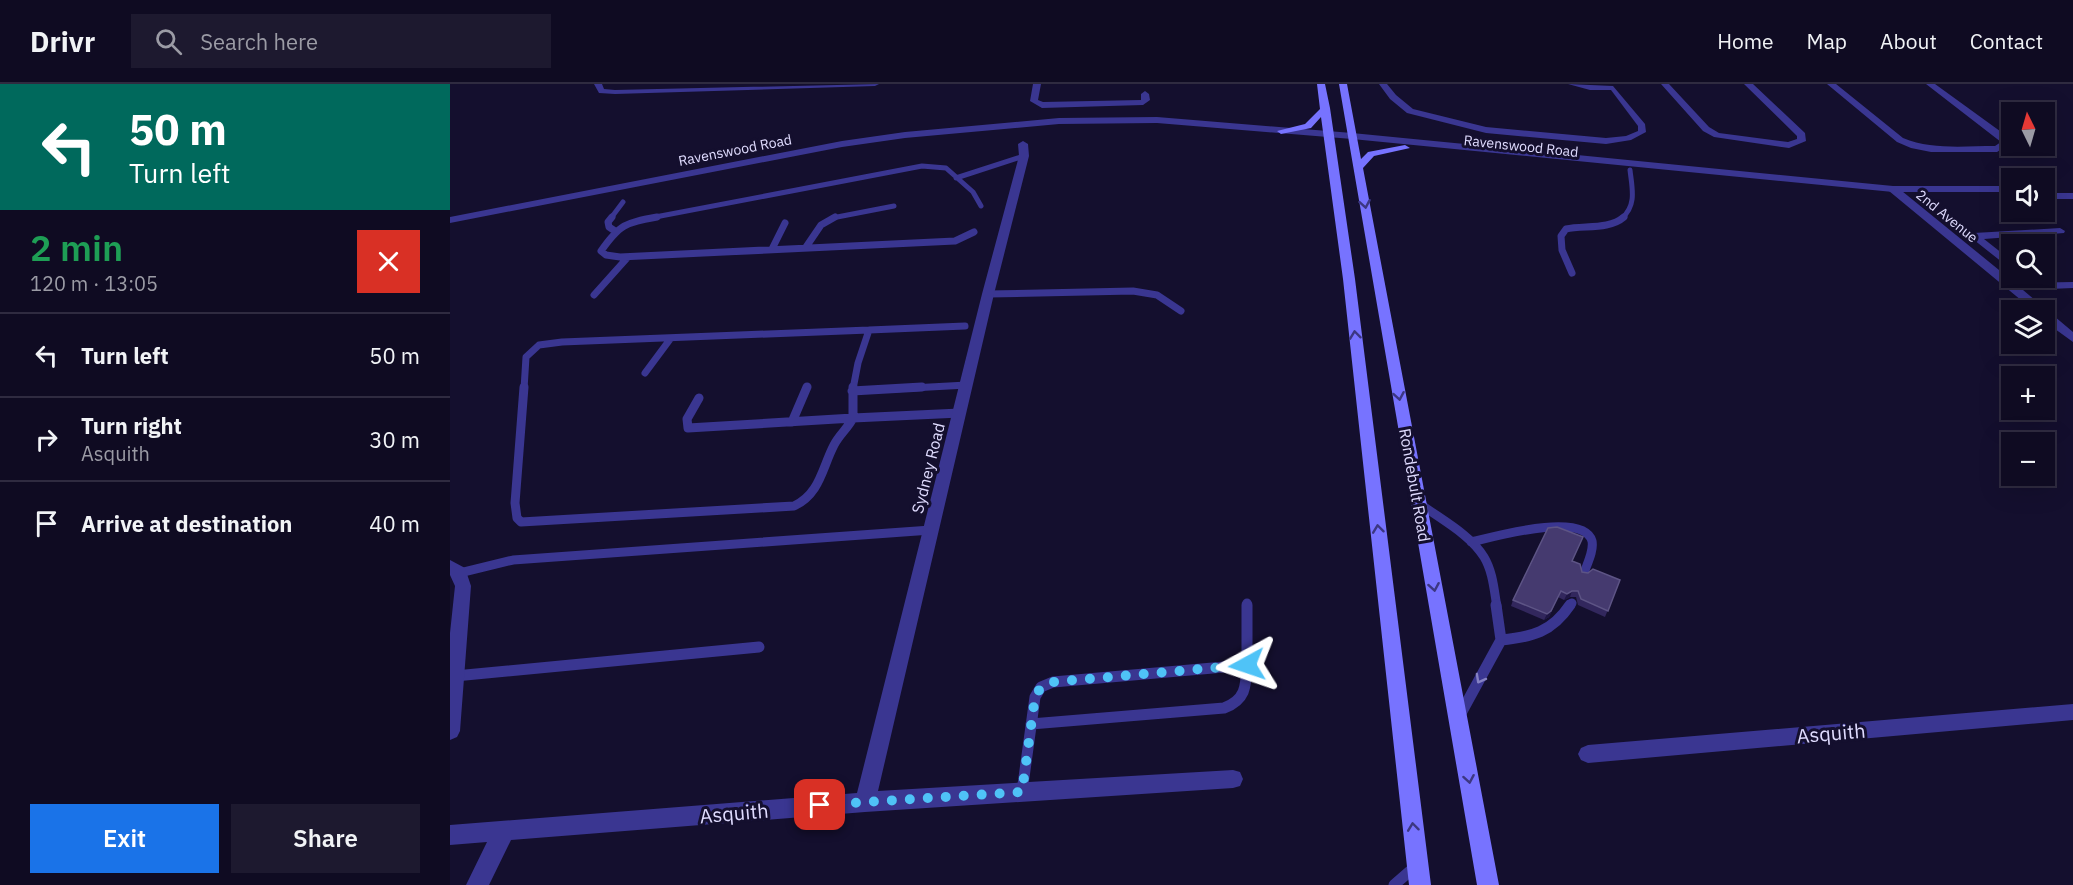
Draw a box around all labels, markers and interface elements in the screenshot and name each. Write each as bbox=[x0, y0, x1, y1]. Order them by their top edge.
search box bbox=[131, 14, 551, 68]
text: Drivr bbox=[30, 23, 95, 60]
icon: search bbox=[152, 25, 185, 58]
text: Search here bbox=[200, 27, 318, 56]
text: Home bbox=[1717, 27, 1774, 55]
text: Map bbox=[1807, 27, 1847, 55]
text: About bbox=[1880, 27, 1937, 55]
text: Contact bbox=[1970, 27, 2043, 55]
text: 50 m bbox=[129, 102, 227, 157]
north arrow bbox=[2001, 102, 2055, 156]
map controls bbox=[2001, 102, 2055, 486]
icon: left bbox=[30, 108, 108, 186]
street label: Ravenswood Road bbox=[677, 130, 793, 170]
street label: Ravenswood Road bbox=[1463, 131, 1579, 161]
text: Turn left bbox=[129, 155, 230, 190]
button: sound bbox=[2001, 168, 2055, 222]
street label: 2nd Avenue bbox=[1912, 186, 1982, 247]
one-way arrow bbox=[1358, 199, 1370, 208]
text: 2 min bbox=[30, 224, 123, 271]
button: close bbox=[357, 230, 420, 293]
button: search bbox=[2001, 234, 2055, 288]
text: 120 m · 13:05 bbox=[30, 270, 158, 297]
button: layers bbox=[2001, 300, 2055, 354]
one-way arrow bbox=[1349, 331, 1362, 340]
icon: left bbox=[30, 339, 63, 372]
text: Turn left bbox=[81, 341, 169, 370]
text: 50 m bbox=[369, 341, 420, 370]
button: + bbox=[2001, 366, 2055, 420]
one-way arrow bbox=[1392, 390, 1405, 400]
text: Turn right bbox=[81, 411, 182, 440]
street label: Sydney Road bbox=[907, 421, 949, 515]
icon: right bbox=[30, 423, 63, 456]
text: 30 m bbox=[369, 425, 420, 454]
street label: Rondebult Road bbox=[1395, 427, 1435, 543]
button: − bbox=[2001, 432, 2055, 486]
text: Asquith bbox=[81, 440, 150, 467]
icon: arrive bbox=[30, 507, 63, 540]
text: Arrive at destination bbox=[81, 509, 292, 538]
text: 40 m bbox=[369, 509, 420, 538]
one-way arrow bbox=[1372, 524, 1385, 534]
one-way arrow bbox=[1427, 582, 1440, 592]
position arrow bbox=[1215, 633, 1279, 697]
one-way arrow bbox=[1475, 673, 1487, 684]
street label: Asquith bbox=[1796, 717, 1866, 749]
one-way arrow bbox=[1462, 774, 1475, 784]
pin bbox=[794, 779, 845, 830]
icon: arrive bbox=[803, 788, 836, 821]
street label: Asquith bbox=[699, 797, 769, 829]
button: Exit bbox=[30, 804, 219, 873]
button: Share bbox=[231, 804, 420, 873]
one-way arrow bbox=[1407, 822, 1420, 832]

